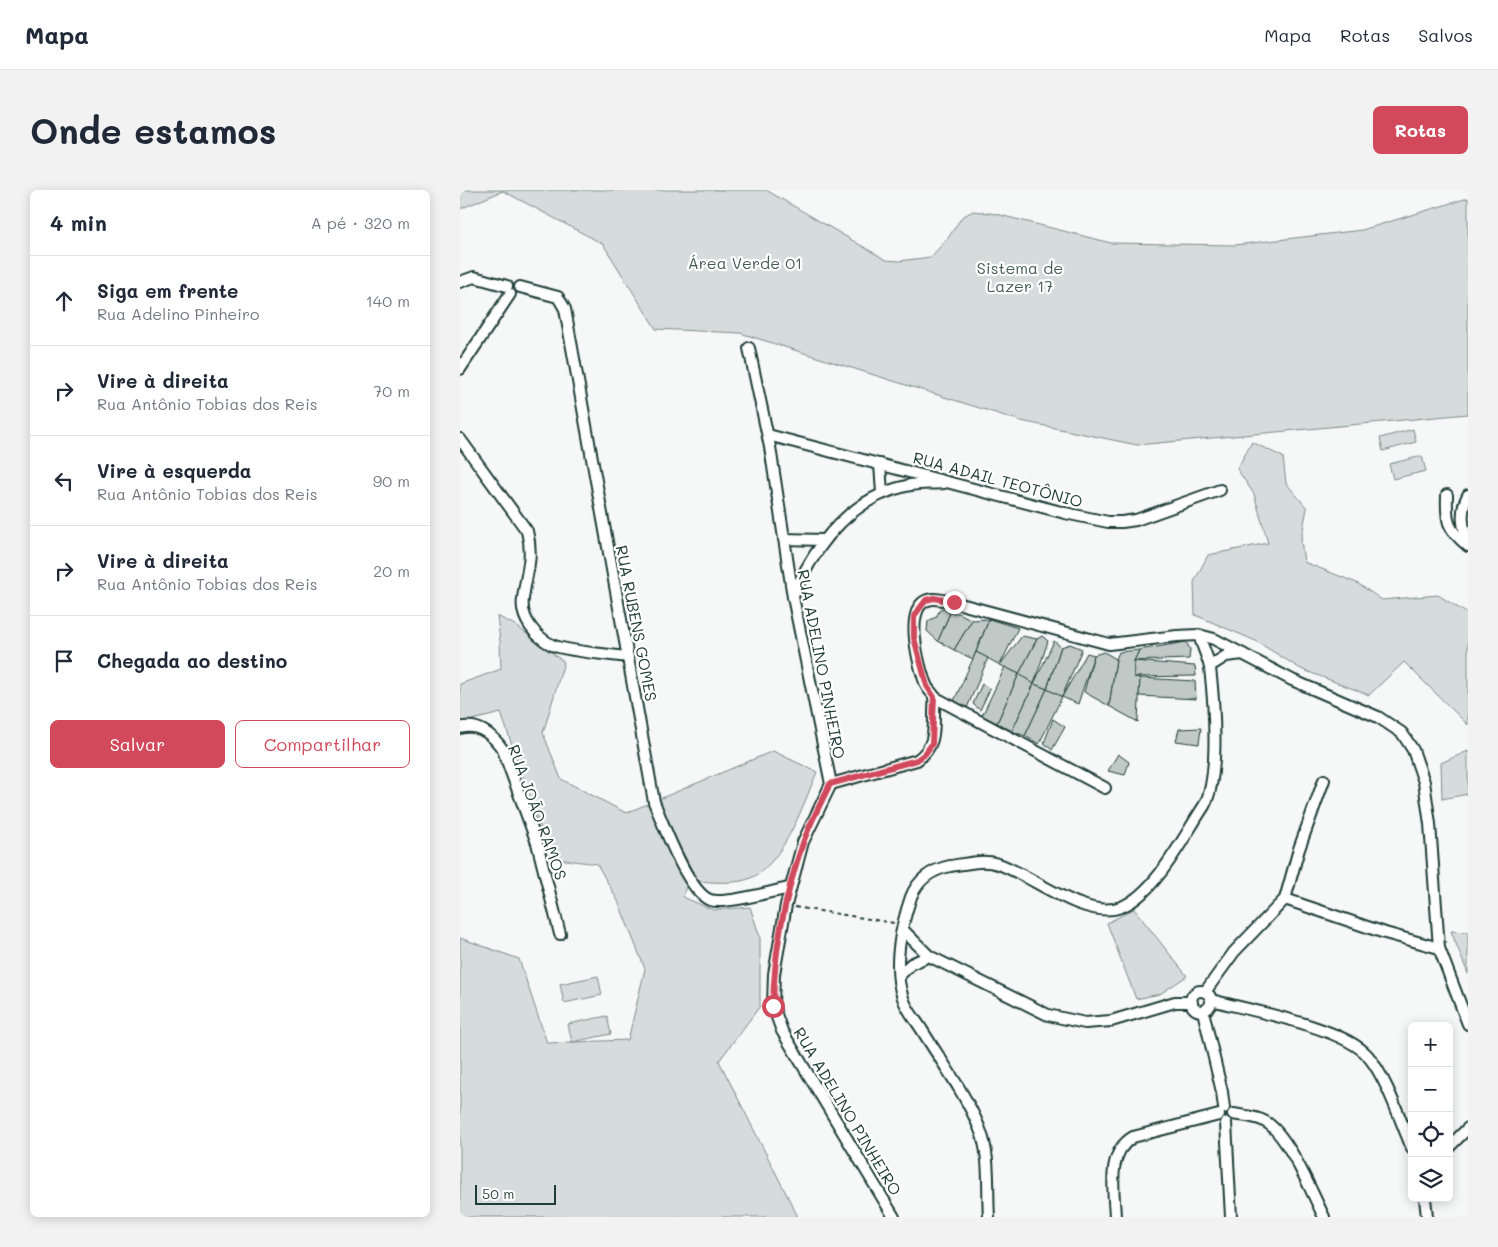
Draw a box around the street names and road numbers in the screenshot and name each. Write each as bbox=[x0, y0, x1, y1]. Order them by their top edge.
street label: RUA ADAIL TEOTÔNIO bbox=[911, 446, 1085, 512]
street label: RUA RUBENS GOMES bbox=[612, 543, 662, 703]
street label: RUA ADELINO PINHEIRO bbox=[793, 568, 851, 760]
street label: RUA JOÃO RAMOS bbox=[504, 741, 572, 883]
street label: RUA ADELINO PINHEIRO bbox=[789, 1023, 907, 1199]

